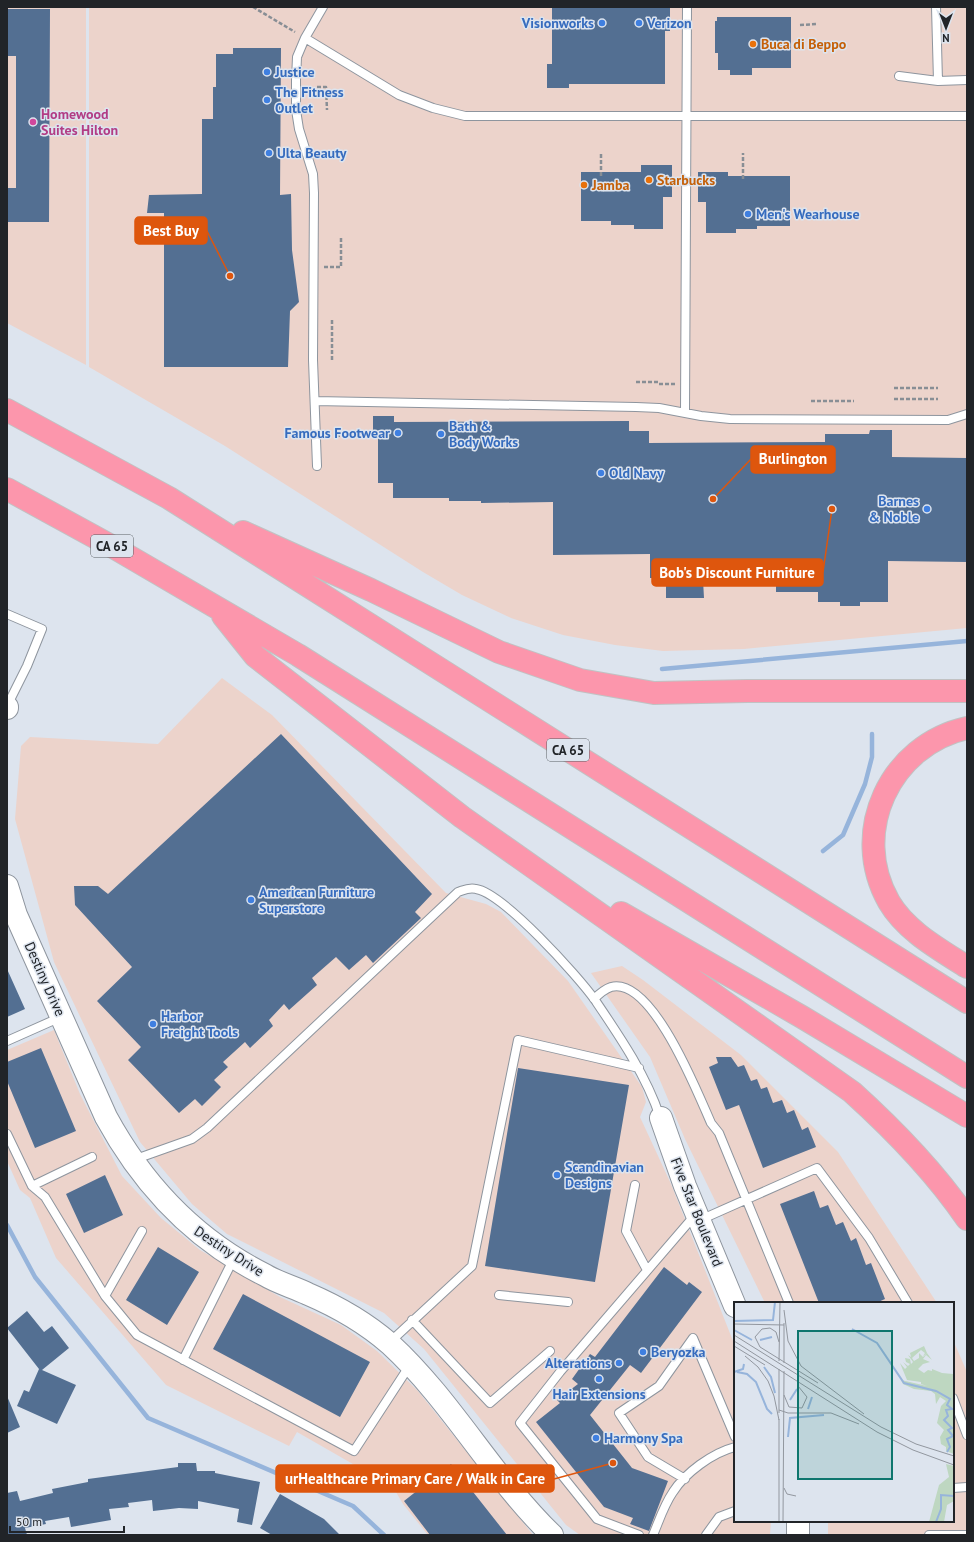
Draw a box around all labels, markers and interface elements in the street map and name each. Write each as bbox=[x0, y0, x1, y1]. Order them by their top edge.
north arrow bbox=[926, 8, 966, 48]
place label: Visionworks bbox=[521, 14, 594, 32]
place label: Verizon bbox=[646, 14, 692, 32]
marker: Visionworks bbox=[597, 18, 607, 28]
marker: Verizon bbox=[634, 18, 644, 28]
text: N bbox=[942, 31, 950, 45]
place label: Buca di Beppo bbox=[761, 35, 847, 53]
marker: Buca di Beppo bbox=[748, 39, 758, 49]
place label: Justice bbox=[274, 63, 315, 81]
marker: Justice bbox=[262, 67, 272, 77]
place label: The Fitness Outlet bbox=[275, 83, 344, 117]
marker: The Fitness Outlet bbox=[262, 95, 272, 105]
place label: Homewood Suites Hilton bbox=[41, 105, 118, 139]
marker: Homewood Suites Hilton bbox=[28, 117, 38, 127]
place label: Ulta Beauty bbox=[277, 144, 347, 162]
marker: Ulta Beauty bbox=[264, 148, 274, 158]
place label: Starbucks bbox=[657, 171, 715, 189]
marker: Starbucks bbox=[644, 175, 654, 185]
place label: Jamba bbox=[591, 176, 629, 194]
marker: Jamba bbox=[579, 180, 589, 190]
place label: Men's Wearhouse bbox=[756, 205, 860, 223]
marker: Men's Wearhouse bbox=[743, 209, 753, 219]
callout: Best Buy bbox=[135, 217, 207, 244]
text: Best Buy bbox=[143, 221, 200, 240]
place label: Bath & Body Works bbox=[449, 417, 518, 451]
place label: Famous Footwear bbox=[284, 424, 390, 442]
marker: Famous Footwear bbox=[393, 428, 403, 438]
marker: Bath & Body Works bbox=[436, 429, 446, 439]
callout: Burlington bbox=[751, 446, 835, 473]
text: Burlington bbox=[759, 449, 827, 468]
place label: Old Navy bbox=[609, 464, 664, 482]
marker: Old Navy bbox=[596, 468, 606, 478]
place label: Barnes & Noble bbox=[869, 492, 919, 526]
marker: Barnes & Noble bbox=[922, 504, 932, 514]
road number: CA 65 bbox=[91, 535, 133, 557]
callout: Bob's Discount Furniture bbox=[652, 559, 823, 586]
text: Bob's Discount Furniture bbox=[659, 563, 815, 582]
road number: CA 65 bbox=[547, 739, 589, 761]
place label: American Furniture Superstore bbox=[259, 883, 374, 917]
marker: American Furniture Superstore bbox=[246, 895, 256, 905]
street label: Destiny Drive bbox=[21, 939, 69, 1019]
place label: Harbor Freight Tools bbox=[161, 1007, 238, 1041]
marker: Harbor Freight Tools bbox=[148, 1019, 158, 1029]
street label: Five Star Boulevard bbox=[667, 1155, 727, 1269]
place label: Scandinavian Designs bbox=[565, 1158, 644, 1192]
marker: Scandinavian Designs bbox=[552, 1170, 562, 1180]
street label: Destiny Drive bbox=[191, 1222, 267, 1280]
inset map bbox=[734, 1302, 954, 1522]
place label: Beryozka bbox=[651, 1343, 706, 1361]
marker: Beryozka bbox=[638, 1347, 648, 1357]
place label: Alterations bbox=[545, 1354, 611, 1372]
marker: Alterations bbox=[614, 1358, 624, 1368]
marker: Hair Extensions bbox=[594, 1374, 604, 1384]
place label: Hair Extensions bbox=[552, 1385, 646, 1403]
place label: Harmony Spa bbox=[604, 1429, 683, 1447]
marker: Harmony Spa bbox=[591, 1433, 601, 1443]
callout: urHealthcare Primary Care / Walk in Care bbox=[276, 1465, 554, 1492]
text: urHealthcare Primary Care / Walk in Care bbox=[285, 1469, 545, 1488]
scale bar bbox=[10, 1508, 124, 1534]
text: 50 m bbox=[16, 1514, 42, 1529]

